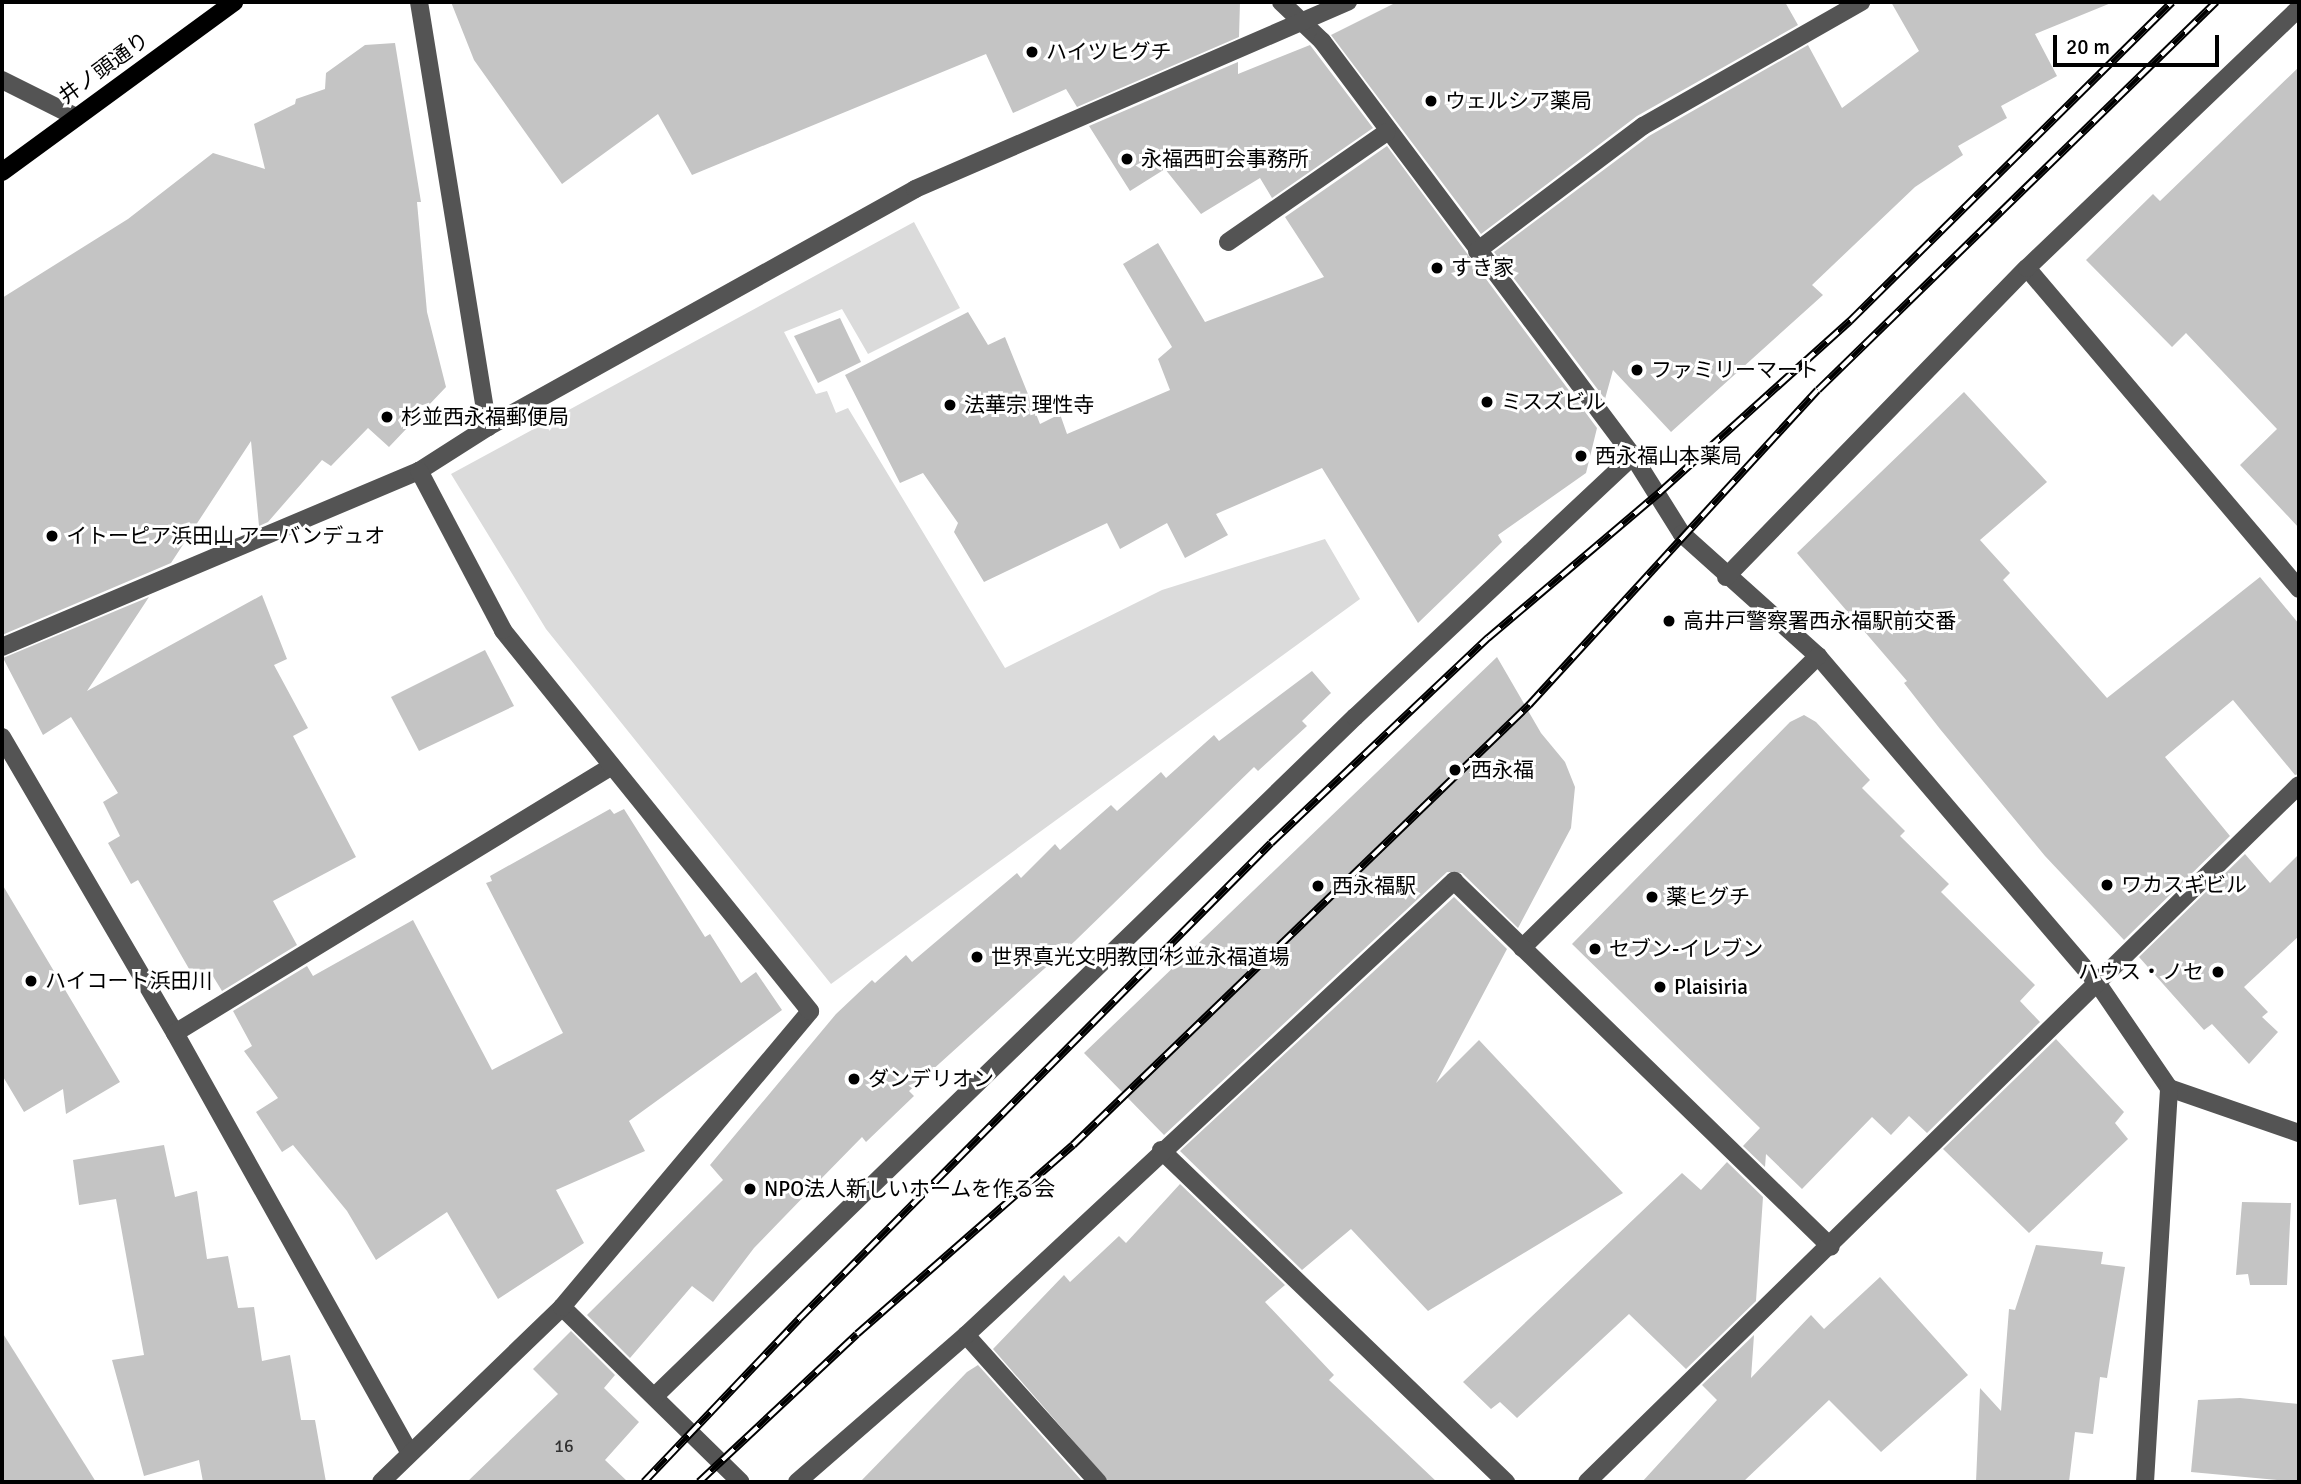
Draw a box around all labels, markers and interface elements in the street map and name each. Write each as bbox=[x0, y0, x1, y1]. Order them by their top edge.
scale bar bbox=[2056, 21, 2222, 65]
street label: 井ノ頭通り bbox=[54, 27, 154, 109]
text: 20 m bbox=[2066, 34, 2110, 60]
place label: ハイツヒグチ bbox=[1046, 39, 1172, 65]
marker: ハイツヒグチ bbox=[1024, 44, 1040, 60]
place label: ウェルシア薬局 bbox=[1445, 88, 1592, 114]
marker: ウェルシア薬局 bbox=[1423, 93, 1439, 109]
place label: 永福西町会事務所 bbox=[1141, 146, 1309, 172]
marker: 永福西町会事務所 bbox=[1119, 151, 1135, 167]
place label: すき家 bbox=[1451, 255, 1514, 281]
marker: すき家 bbox=[1429, 260, 1445, 276]
place label: ファミリーマート bbox=[1651, 357, 1819, 383]
marker: ファミリーマート bbox=[1629, 362, 1645, 378]
place label: ミスズビル bbox=[1501, 389, 1606, 415]
place label: 法華宗 理性寺 bbox=[964, 392, 1095, 418]
marker: ミスズビル bbox=[1479, 394, 1495, 410]
marker: 法華宗 理性寺 bbox=[942, 397, 958, 413]
place label: 杉並西永福郵便局 bbox=[401, 404, 569, 430]
marker: 杉並西永福郵便局 bbox=[379, 409, 395, 425]
place label: 西永福山本薬局 bbox=[1595, 443, 1742, 469]
marker: 西永福山本薬局 bbox=[1573, 448, 1589, 464]
place label: イトーピア浜田山 アーバンデュオ bbox=[66, 523, 384, 549]
marker: イトーピア浜田山 アーバンデュオ bbox=[44, 528, 60, 544]
place label: 高井戸警察署西永福駅前交番 bbox=[1683, 608, 1956, 634]
marker: 高井戸警察署西永福駅前交番 bbox=[1661, 613, 1677, 629]
place label: 西永福 bbox=[1471, 757, 1534, 783]
marker: 西永福 bbox=[1445, 760, 1465, 780]
place label: ワカスギビル bbox=[2121, 872, 2247, 898]
place label: 西永福駅 bbox=[1332, 873, 1416, 899]
marker: ワカスギビル bbox=[2099, 877, 2115, 893]
marker: 西永福駅 bbox=[1310, 878, 1326, 894]
place label: 薬ヒグチ bbox=[1666, 884, 1750, 910]
marker: 薬ヒグチ bbox=[1644, 889, 1660, 905]
place label: セブン-イレブン bbox=[1609, 936, 1763, 962]
marker: セブン-イレブン bbox=[1587, 941, 1603, 957]
place label: 世界真光文明教団 杉並永福道場 bbox=[991, 944, 1290, 970]
marker: 世界真光文明教団 杉並永福道場 bbox=[969, 949, 985, 965]
place label: ハウス・ノセ bbox=[2078, 959, 2204, 985]
marker: ハウス・ノセ bbox=[2210, 964, 2226, 980]
place label: ハイコート浜田川 bbox=[45, 968, 213, 994]
marker: ハイコート浜田川 bbox=[23, 973, 39, 989]
place label: Plaisiria bbox=[1674, 974, 1748, 1000]
marker: Plaisiria bbox=[1652, 979, 1668, 995]
place label: ダンデリオン bbox=[868, 1066, 994, 1092]
marker: ダンデリオン bbox=[846, 1071, 862, 1087]
place label: NPO法人新しいホームを作る会 bbox=[764, 1176, 1056, 1202]
marker: NPO法人新しいホームを作る会 bbox=[742, 1181, 758, 1197]
house number: 16 bbox=[554, 1435, 574, 1457]

